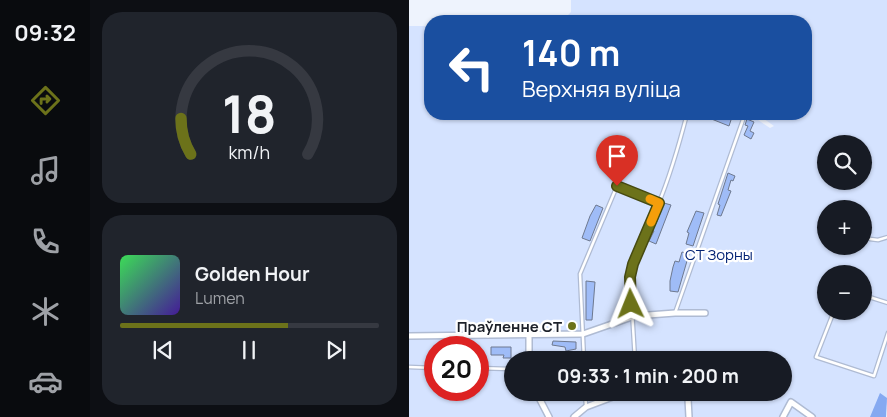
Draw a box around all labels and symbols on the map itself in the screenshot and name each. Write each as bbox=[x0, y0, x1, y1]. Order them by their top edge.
pin bbox=[596, 135, 638, 186]
park label: СТ Зорны bbox=[685, 244, 753, 265]
position arrow bbox=[604, 277, 656, 329]
place label: Праўленне СТ bbox=[457, 316, 562, 337]
marker: Праўленне СТ bbox=[566, 320, 578, 332]
speed limit sign: 20 bbox=[424, 336, 489, 401]

